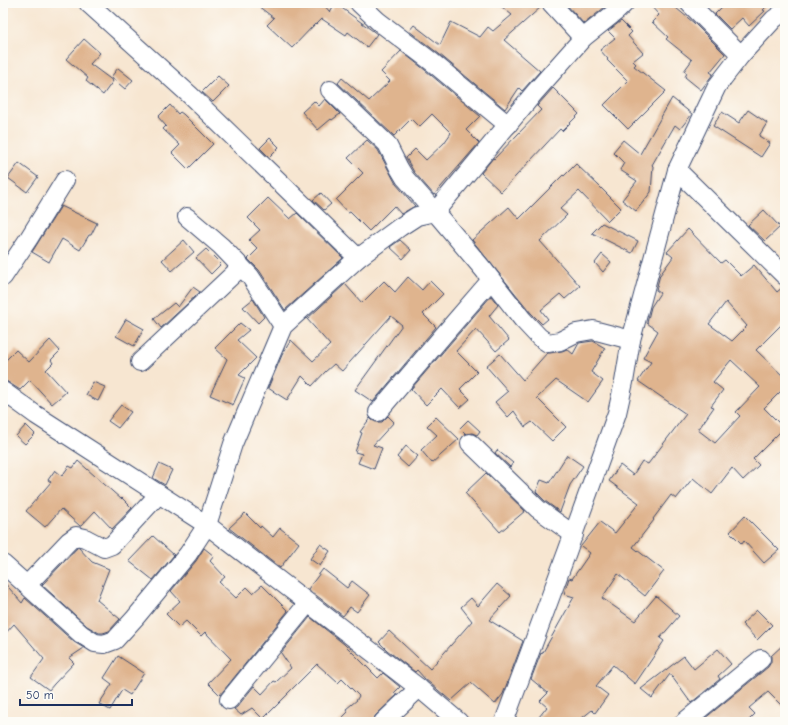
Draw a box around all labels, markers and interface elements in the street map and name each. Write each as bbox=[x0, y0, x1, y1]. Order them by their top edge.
scale bar bbox=[20, 681, 132, 707]
text: 50 m bbox=[26, 688, 54, 702]

